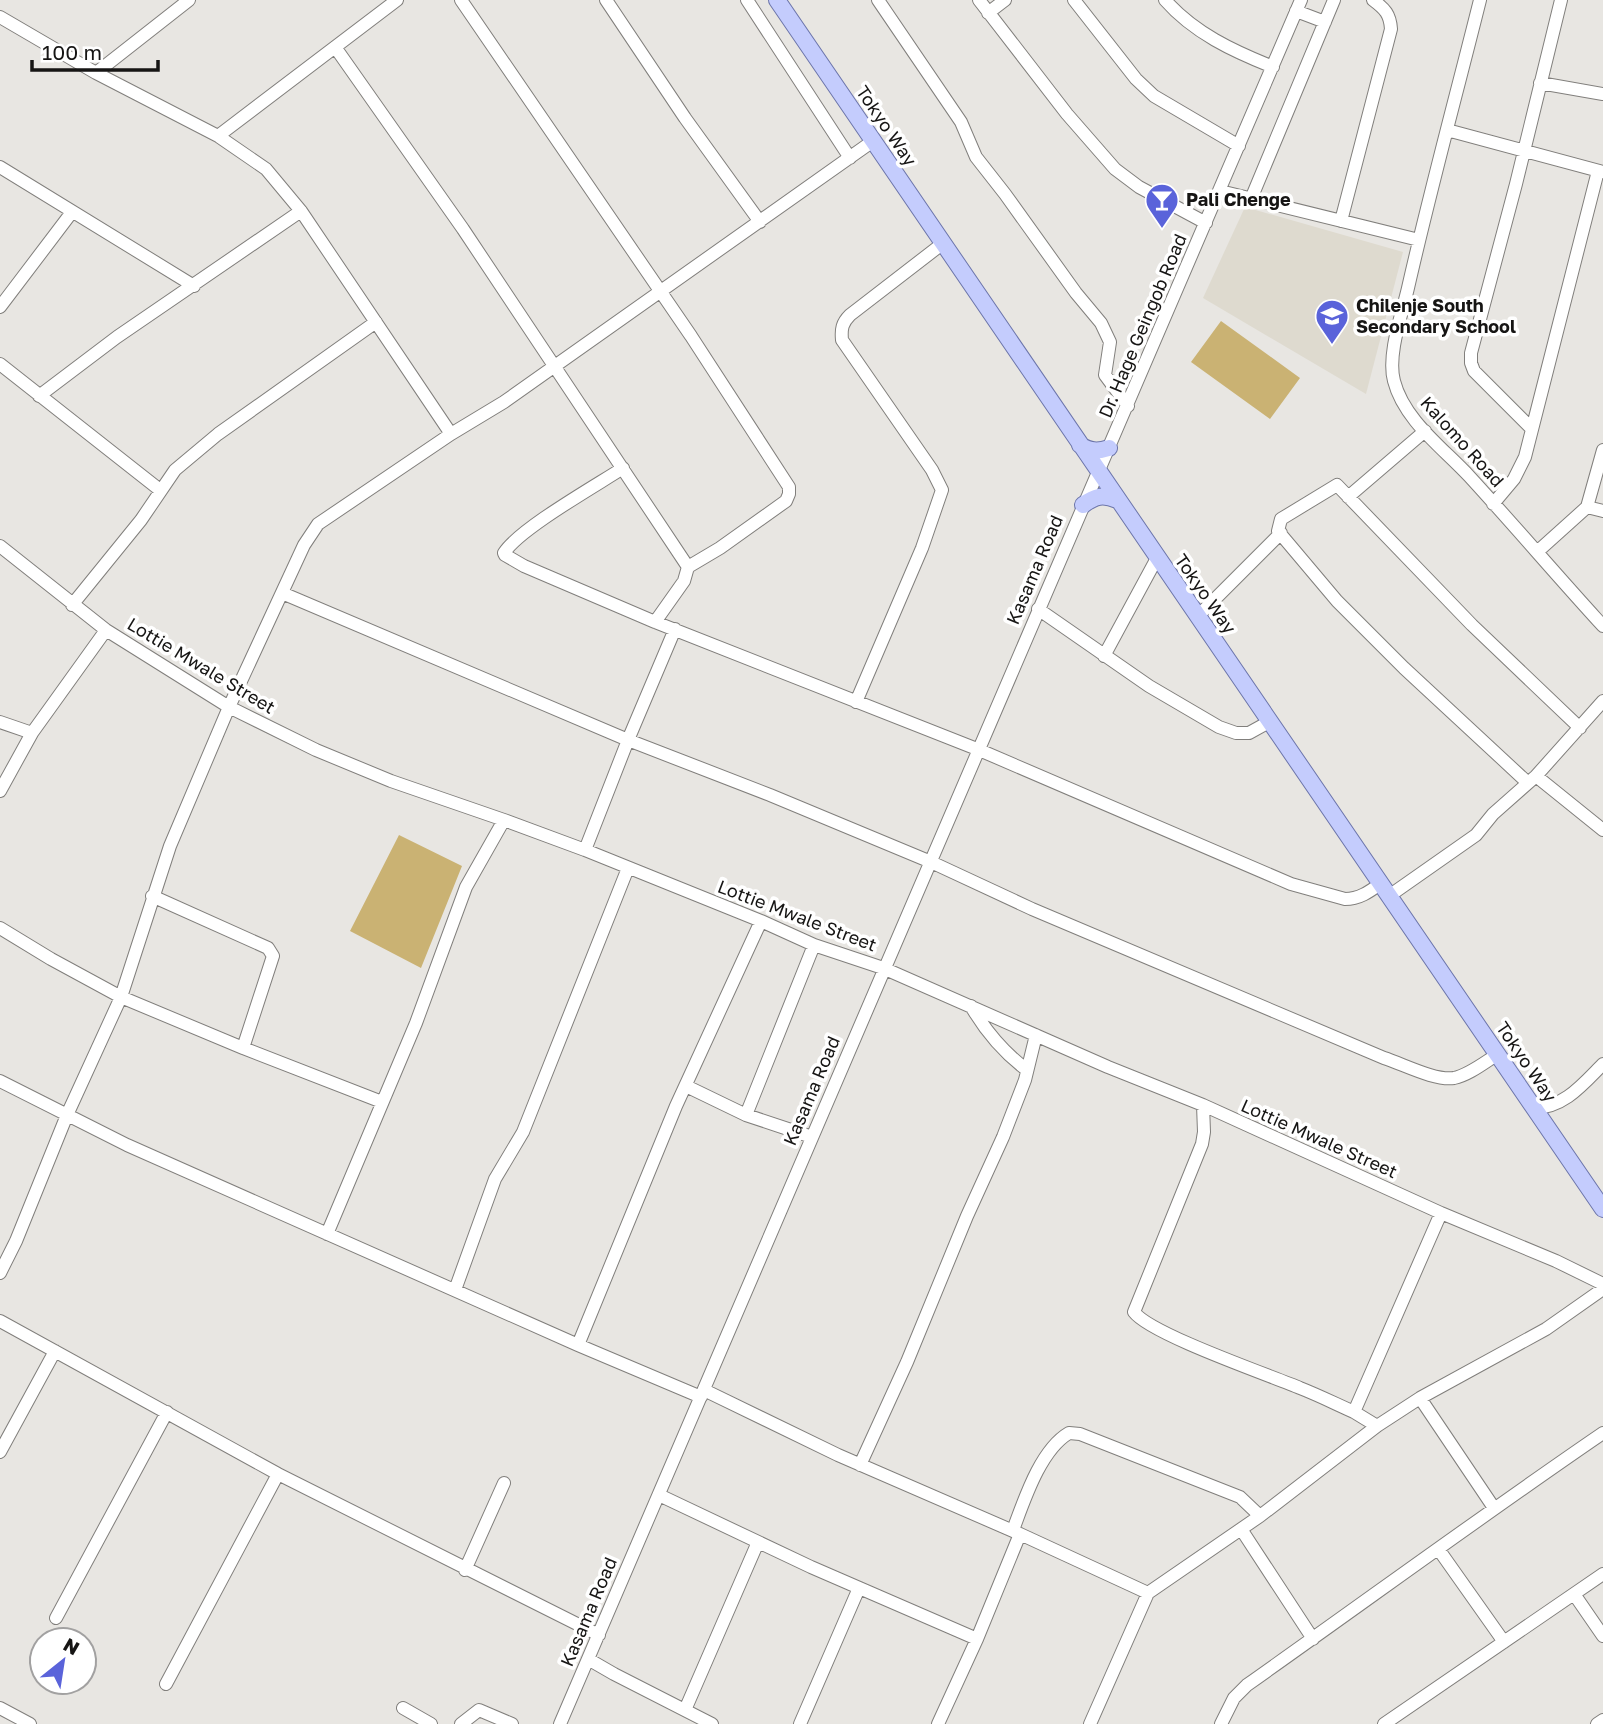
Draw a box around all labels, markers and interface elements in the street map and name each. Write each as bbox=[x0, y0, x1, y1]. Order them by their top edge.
scale bar bbox=[32, 28, 158, 72]
text: 100 m bbox=[42, 39, 102, 65]
street label: Tokyo Way bbox=[852, 81, 922, 170]
bar icon: Pali Chenge bbox=[1143, 181, 1181, 230]
place label: Pali Chenge bbox=[1186, 188, 1291, 210]
street label: Dr. Hage Geingob Road bbox=[1093, 230, 1191, 421]
place label: Chilenje South Secondary School bbox=[1356, 294, 1516, 337]
school or university icon: Chilenje South Secondary School bbox=[1313, 297, 1351, 346]
street label: Kalomo Road bbox=[1416, 392, 1509, 491]
street label: Kasama Road bbox=[1001, 512, 1067, 628]
street label: Tokyo Way bbox=[1170, 549, 1241, 637]
street label: Lottie Mwale Street bbox=[124, 612, 279, 718]
street label: Lottie Mwale Street bbox=[715, 875, 880, 956]
street label: Tokyo Way bbox=[1492, 1017, 1562, 1106]
street label: Kasama Road bbox=[778, 1033, 844, 1149]
street label: Lottie Mwale Street bbox=[1238, 1094, 1401, 1182]
street label: Kasama Road bbox=[555, 1554, 621, 1670]
north arrow bbox=[28, 1626, 98, 1696]
text: N bbox=[60, 1632, 84, 1659]

